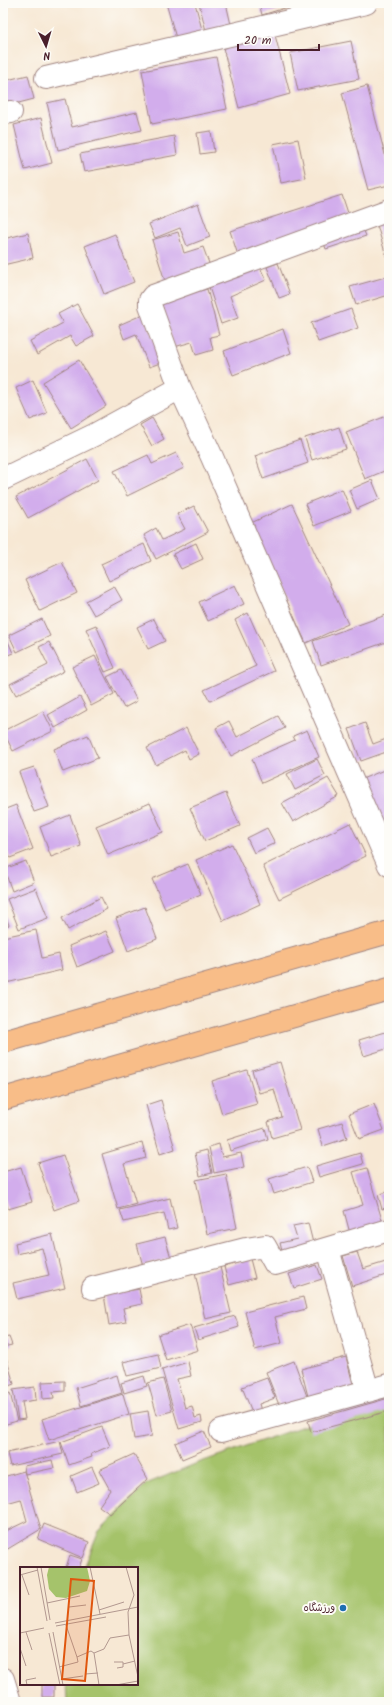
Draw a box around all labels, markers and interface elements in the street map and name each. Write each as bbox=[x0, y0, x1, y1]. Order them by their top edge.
north arrow bbox=[26, 26, 66, 66]
scale bar bbox=[238, 26, 319, 52]
text: 20 m bbox=[244, 31, 272, 50]
text: N bbox=[42, 46, 51, 64]
inset map bbox=[20, 1567, 138, 1685]
place label: ورزشگاه bbox=[304, 1600, 335, 1616]
marker: ورزشگاه bbox=[338, 1603, 348, 1613]

